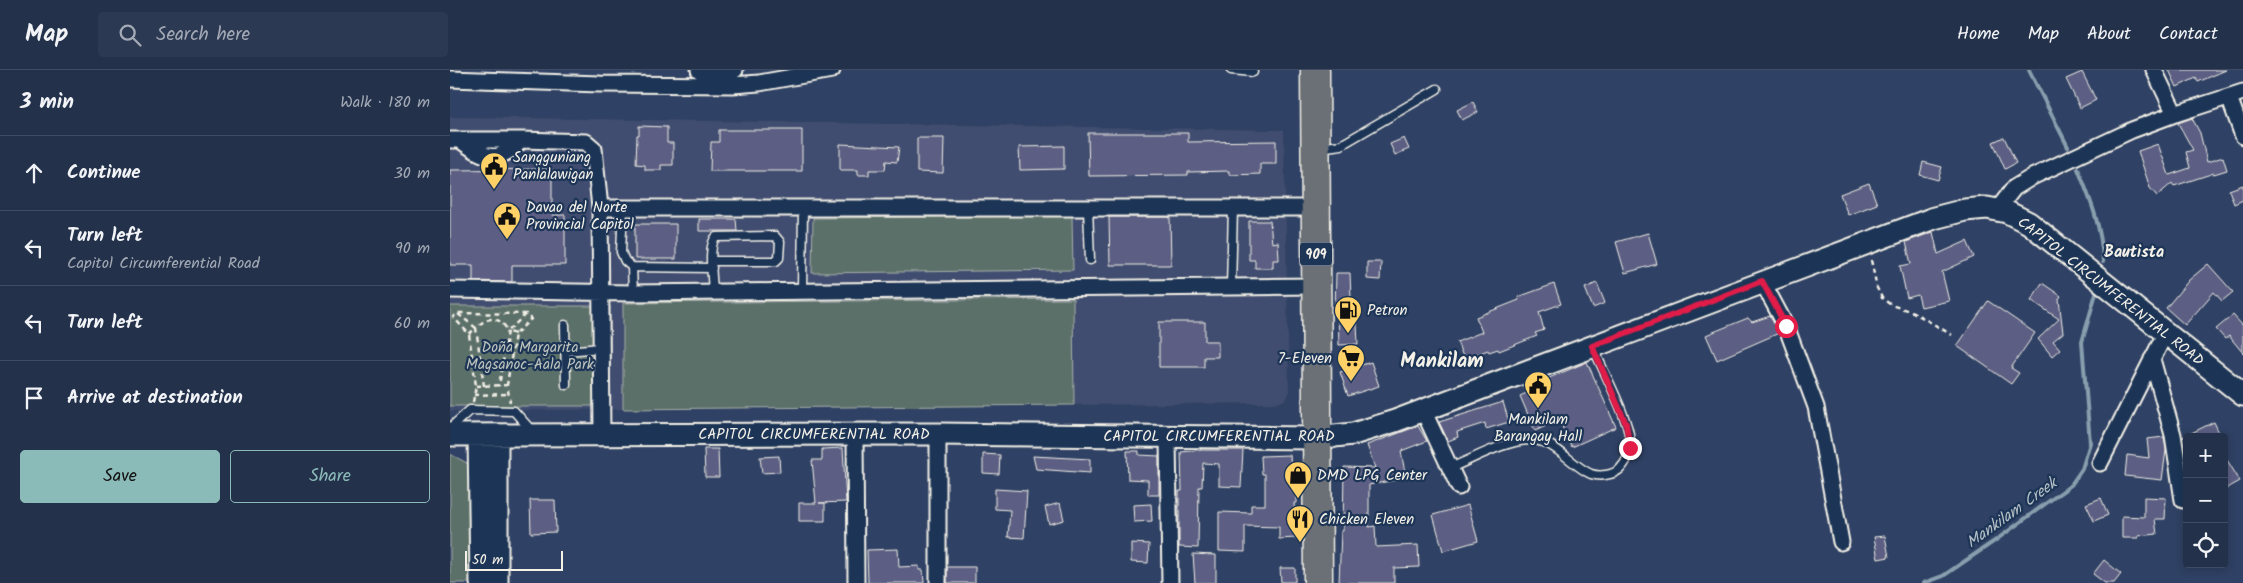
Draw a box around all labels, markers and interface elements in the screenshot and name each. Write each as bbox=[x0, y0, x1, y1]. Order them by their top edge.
search box bbox=[98, 12, 448, 57]
text: Map bbox=[25, 15, 68, 54]
text: Search here bbox=[156, 20, 250, 50]
text: Home bbox=[1957, 20, 2000, 49]
text: Map bbox=[2028, 20, 2059, 49]
text: About bbox=[2087, 20, 2131, 49]
text: Contact bbox=[2159, 20, 2218, 49]
icon: search bbox=[116, 21, 144, 49]
text: 3 min bbox=[20, 86, 74, 119]
text: Walk · 180 m bbox=[340, 90, 430, 115]
place label: Sangguniang Panlalawigan bbox=[513, 146, 593, 187]
public building icon: Sangguniang Panlalawigan bbox=[479, 151, 509, 190]
text: Continue bbox=[67, 158, 140, 188]
icon: ahead bbox=[20, 159, 48, 187]
text: 30 m bbox=[394, 161, 430, 186]
place label: Davao del Norte Provincial Capitol bbox=[526, 196, 634, 237]
public building icon: Davao del Norte Provincial Capitol bbox=[492, 201, 522, 240]
street label: CAPITOL CIRCUMFERENTIAL ROAD bbox=[2012, 211, 2209, 373]
text: Turn left bbox=[67, 221, 142, 251]
icon: left bbox=[20, 234, 48, 262]
text: 90 m bbox=[395, 236, 430, 261]
district label: Bautista bbox=[2104, 240, 2164, 265]
road number: 909 bbox=[1300, 242, 1332, 265]
text: Capitol Circumferential Road bbox=[67, 251, 260, 276]
fuel station icon: Petron bbox=[1333, 295, 1363, 334]
place label: Petron bbox=[1367, 299, 1407, 323]
text: Turn left bbox=[67, 308, 142, 338]
icon: left bbox=[20, 309, 48, 337]
text: 60 m bbox=[394, 311, 430, 336]
route start bbox=[1775, 315, 1798, 338]
park label: Doña Margarita Magsanoc-Aala Park bbox=[466, 336, 595, 377]
supermarket icon: 7-Eleven bbox=[1336, 343, 1366, 382]
district label: Mankilam bbox=[1400, 346, 1484, 378]
place label: 7-Eleven bbox=[1278, 347, 1332, 371]
public building icon: Mankilam Barangay Hall bbox=[1523, 370, 1553, 409]
text: Arrive at destination bbox=[67, 383, 243, 413]
icon: arrive bbox=[20, 384, 48, 412]
place label: Mankilam Barangay Hall bbox=[1494, 408, 1582, 449]
street label: CAPITOL CIRCUMFERENTIAL ROAD bbox=[698, 423, 930, 447]
street label: CAPITOL CIRCUMFERENTIAL ROAD bbox=[1103, 425, 1335, 449]
map controls bbox=[2183, 433, 2228, 568]
button: + bbox=[2183, 433, 2228, 478]
route end bbox=[1619, 437, 1642, 460]
button: Save bbox=[20, 450, 220, 503]
button: Share bbox=[230, 450, 430, 503]
shop icon: DMD LPG Center bbox=[1283, 460, 1313, 499]
place label: DMD LPG Center bbox=[1317, 464, 1428, 488]
water label: Mankilam Creek bbox=[1961, 470, 2065, 555]
button: − bbox=[2183, 478, 2228, 523]
restaurant icon: Chicken Eleven bbox=[1285, 504, 1315, 543]
place label: Chicken Eleven bbox=[1319, 508, 1414, 532]
button: locate bbox=[2183, 523, 2228, 568]
scale bar bbox=[465, 548, 562, 571]
text: 50 m bbox=[472, 549, 503, 571]

